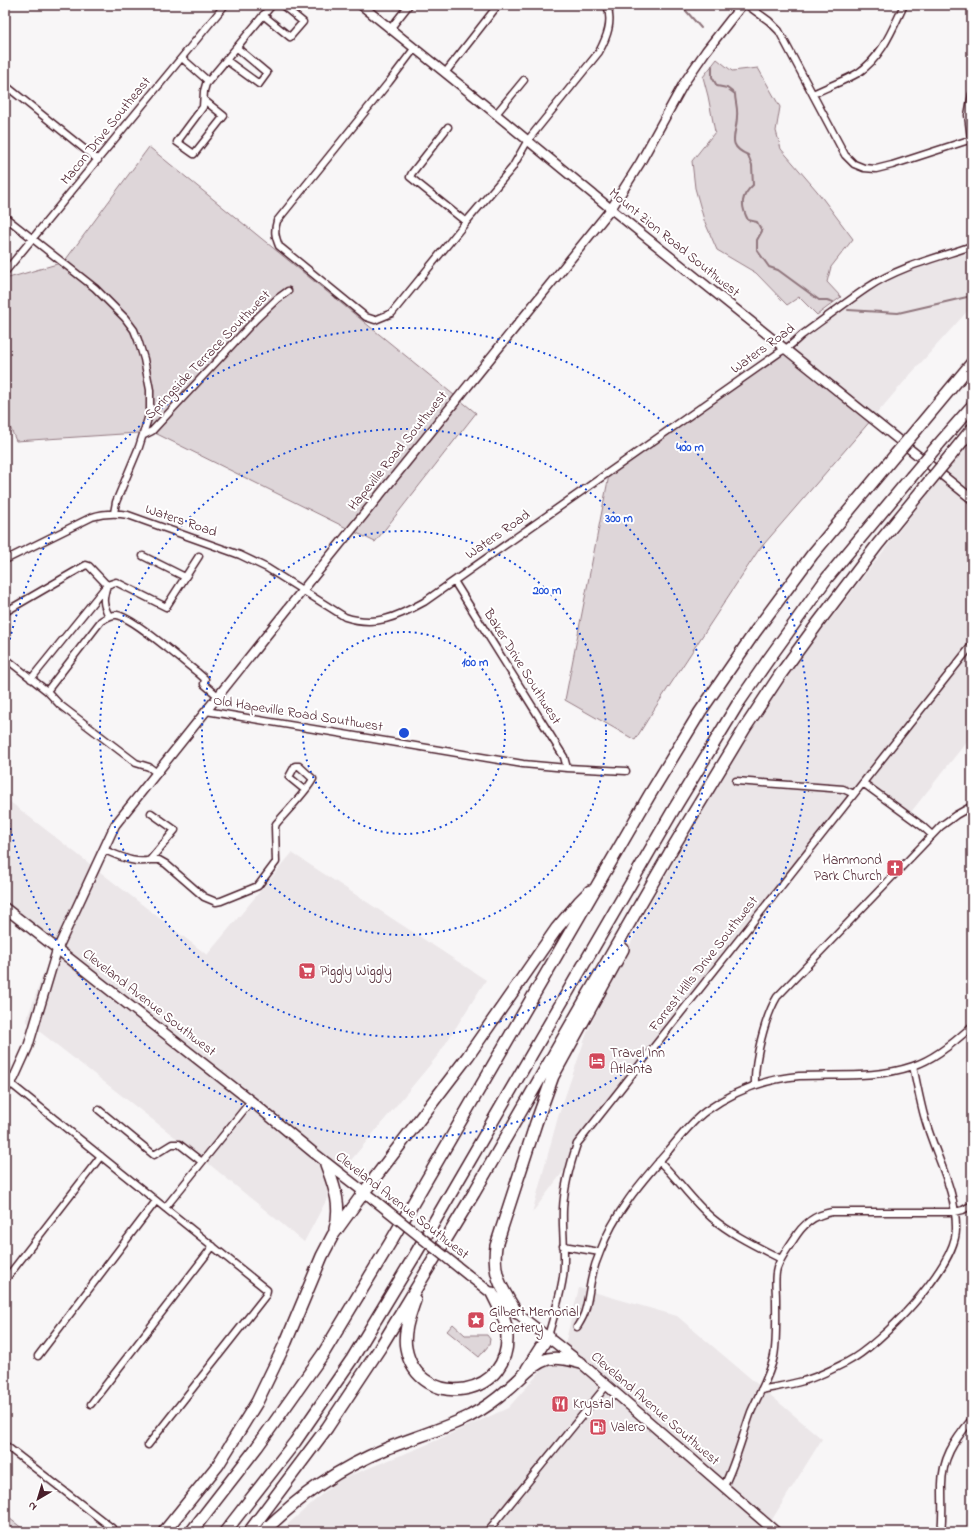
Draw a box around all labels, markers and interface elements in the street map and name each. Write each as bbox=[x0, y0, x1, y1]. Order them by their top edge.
street label: Macon Drive Southeast bbox=[56, 72, 156, 190]
street label: Mount Zion Road Southwest bbox=[604, 183, 744, 303]
street label: Springside Terrace Southwest bbox=[140, 285, 277, 425]
street label: Waters Road bbox=[727, 318, 800, 379]
street label: Hapeville Road Southwest bbox=[343, 386, 453, 515]
text: 400 m bbox=[675, 439, 704, 457]
street label: Waters Road bbox=[142, 499, 220, 543]
street label: Waters Road bbox=[461, 505, 535, 565]
text: 300 m bbox=[604, 510, 634, 528]
text: 200 m bbox=[532, 582, 562, 600]
street label: Baker Drive Southwest bbox=[477, 604, 566, 729]
text: 100 m bbox=[462, 654, 489, 672]
street label: Old Hapeville Road Southwest bbox=[212, 690, 385, 738]
centre of rings bbox=[397, 726, 411, 740]
place label: Hammond Park Church bbox=[814, 850, 882, 887]
church icon: Hammond Park Church bbox=[885, 858, 905, 878]
street label: Forrest Hills Drive Southwest bbox=[644, 892, 764, 1037]
street label: Cleveland Avenue Southwest bbox=[78, 944, 221, 1062]
supermarket icon: Piggly Wiggly bbox=[297, 961, 317, 981]
place label: Piggly Wiggly bbox=[320, 961, 392, 983]
place label: Travel Inn Atlanta bbox=[610, 1043, 665, 1080]
hotel icon: Travel Inn Atlanta bbox=[587, 1051, 607, 1071]
street label: Cleveland Avenue Southwest bbox=[331, 1147, 474, 1265]
place label: Gilbert Memorial Cemetery bbox=[489, 1302, 579, 1340]
place icon: Gilbert Memorial Cemetery bbox=[466, 1310, 486, 1330]
street label: Cleveland Avenue Southwest bbox=[586, 1347, 724, 1471]
restaurant icon: Krystal bbox=[550, 1394, 570, 1414]
place label: Krystal bbox=[573, 1394, 614, 1416]
fuel station icon: Valero bbox=[588, 1417, 608, 1437]
place label: Valero bbox=[610, 1417, 645, 1438]
north arrow bbox=[18, 1479, 58, 1519]
text: N bbox=[25, 1497, 40, 1515]

